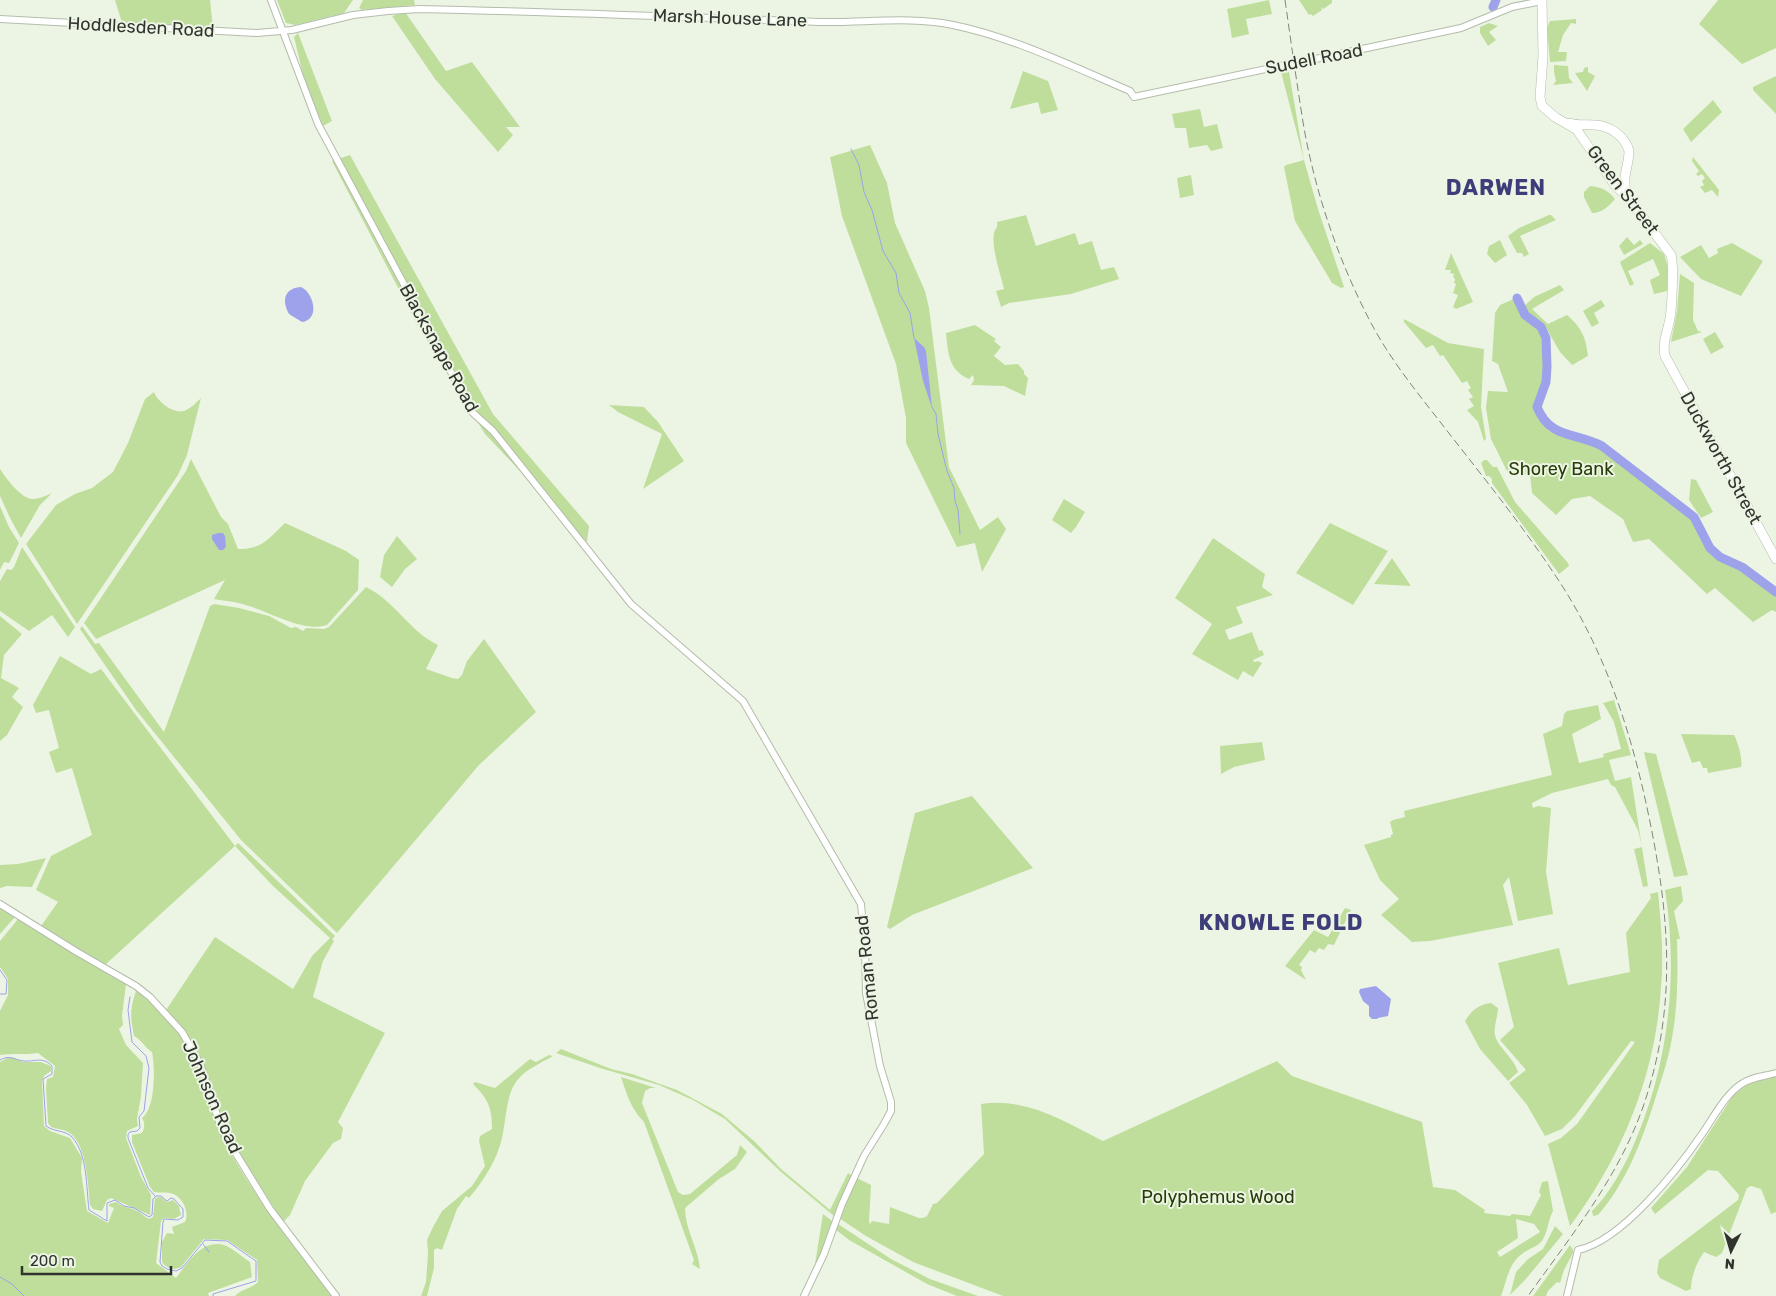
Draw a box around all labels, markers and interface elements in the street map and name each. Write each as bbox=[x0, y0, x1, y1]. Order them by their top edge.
street label: Marsh House Lane bbox=[652, 4, 808, 32]
street label: Hoddlesden Road bbox=[67, 12, 215, 42]
street label: Sudell Road bbox=[1263, 39, 1365, 79]
street label: Green Street bbox=[1582, 141, 1664, 239]
district label: DARWEN bbox=[1446, 174, 1546, 201]
street label: Blacksnape Road bbox=[395, 280, 483, 416]
street label: Duckworth Street bbox=[1675, 388, 1767, 528]
park label: Shorey Bank bbox=[1509, 458, 1614, 480]
district label: KNOWLE FOLD bbox=[1198, 909, 1364, 936]
street label: Roman Road bbox=[851, 914, 883, 1022]
street label: Johnson Road bbox=[177, 1037, 247, 1157]
park label: Polyphemus Wood bbox=[1141, 1186, 1295, 1208]
north arrow bbox=[1706, 1226, 1756, 1276]
scale bar bbox=[22, 1244, 171, 1276]
text: 200 m bbox=[30, 1252, 75, 1270]
text: N bbox=[1724, 1255, 1736, 1272]

